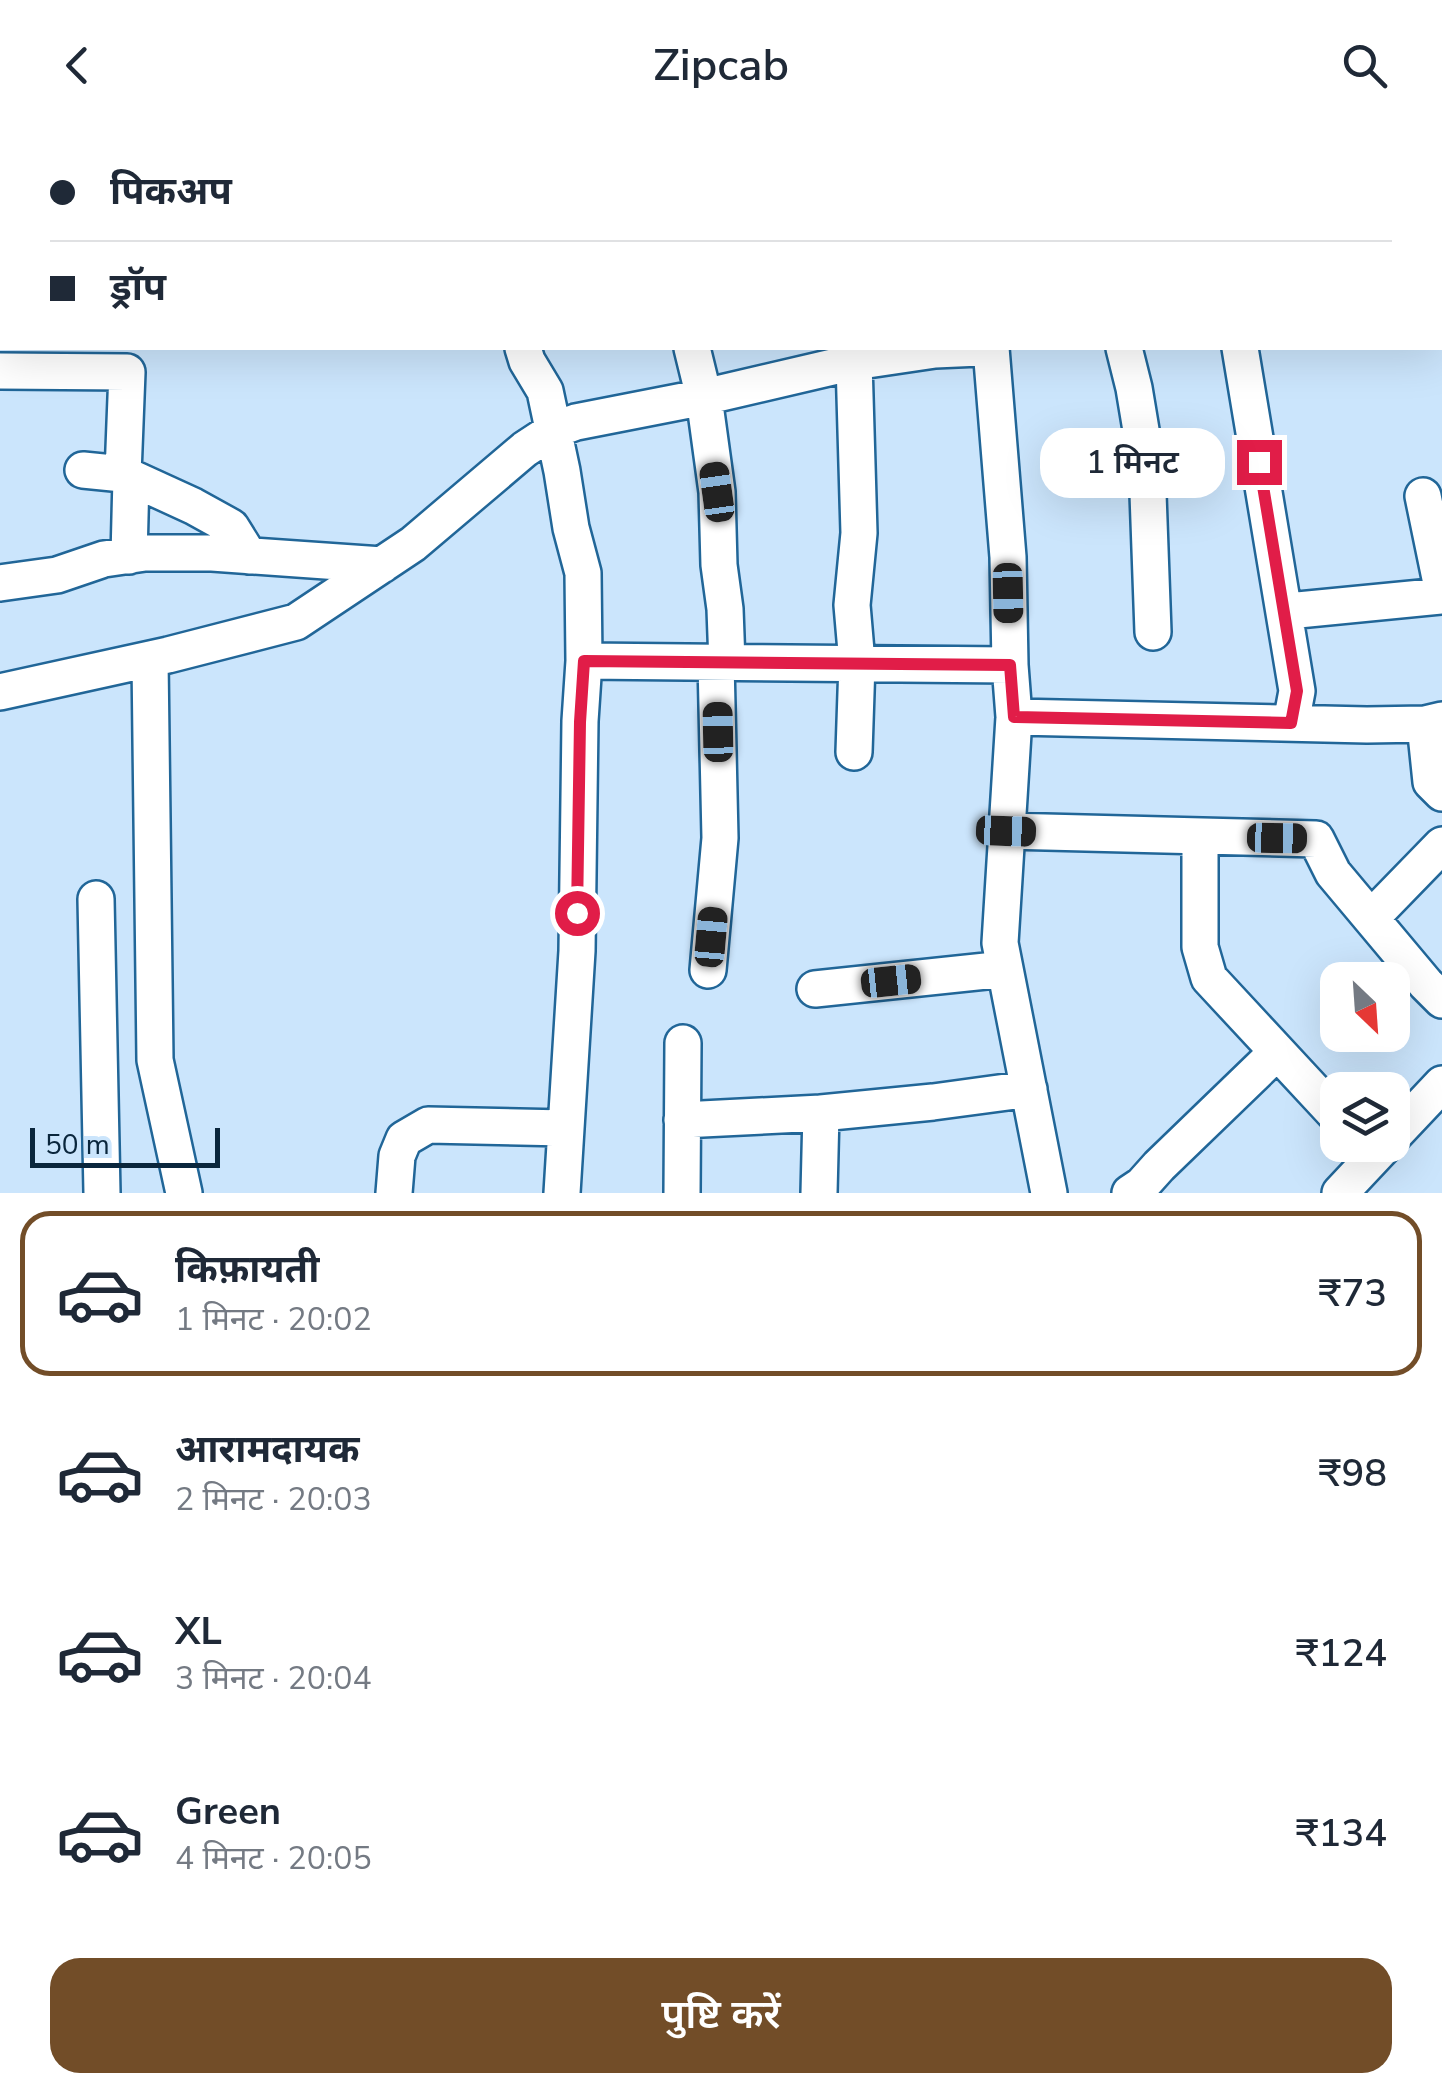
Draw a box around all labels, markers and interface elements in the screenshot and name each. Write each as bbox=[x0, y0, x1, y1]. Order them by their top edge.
text: Zipcab bbox=[653, 35, 789, 96]
icon: back bbox=[50, 38, 105, 93]
icon: search bbox=[1337, 38, 1392, 93]
text: पिकअप bbox=[110, 166, 232, 217]
text: ड्रॉप bbox=[110, 262, 166, 313]
callout: 1 मिनट bbox=[1039, 427, 1224, 497]
route end bbox=[1237, 440, 1282, 485]
text: 1 मिनट bbox=[1086, 441, 1179, 484]
car bbox=[698, 460, 736, 524]
car bbox=[992, 563, 1024, 623]
car bbox=[702, 702, 734, 762]
car bbox=[975, 815, 1037, 847]
car bbox=[1247, 822, 1307, 854]
route start bbox=[555, 891, 600, 936]
car bbox=[693, 906, 729, 968]
north arrow bbox=[1320, 962, 1410, 1052]
map controls bbox=[1320, 962, 1410, 1162]
car bbox=[860, 963, 922, 999]
button: layers bbox=[1320, 1072, 1410, 1162]
scale bar bbox=[30, 1123, 220, 1168]
text: 50 m bbox=[45, 1126, 110, 1164]
text: किफ़ायती bbox=[175, 1244, 319, 1295]
icon: car bbox=[55, 1249, 145, 1339]
text: ₹73 bbox=[1319, 1268, 1387, 1319]
text: 1 मिनट · 20:02 bbox=[175, 1298, 372, 1341]
text: आरामदायक bbox=[175, 1424, 359, 1475]
icon: car bbox=[55, 1429, 145, 1519]
text: ₹98 bbox=[1319, 1448, 1387, 1499]
text: 2 मिनट · 20:03 bbox=[175, 1478, 372, 1521]
text: XL bbox=[175, 1606, 222, 1657]
icon: car bbox=[55, 1609, 145, 1699]
text: ₹124 bbox=[1296, 1628, 1387, 1679]
text: 3 मिनट · 20:04 bbox=[175, 1657, 372, 1700]
text: Green bbox=[175, 1786, 281, 1837]
icon: car bbox=[55, 1789, 145, 1879]
text: ₹134 bbox=[1296, 1808, 1387, 1859]
text: 4 मिनट · 20:05 bbox=[175, 1837, 372, 1880]
button: पुष्टि करें bbox=[50, 1958, 1392, 2073]

